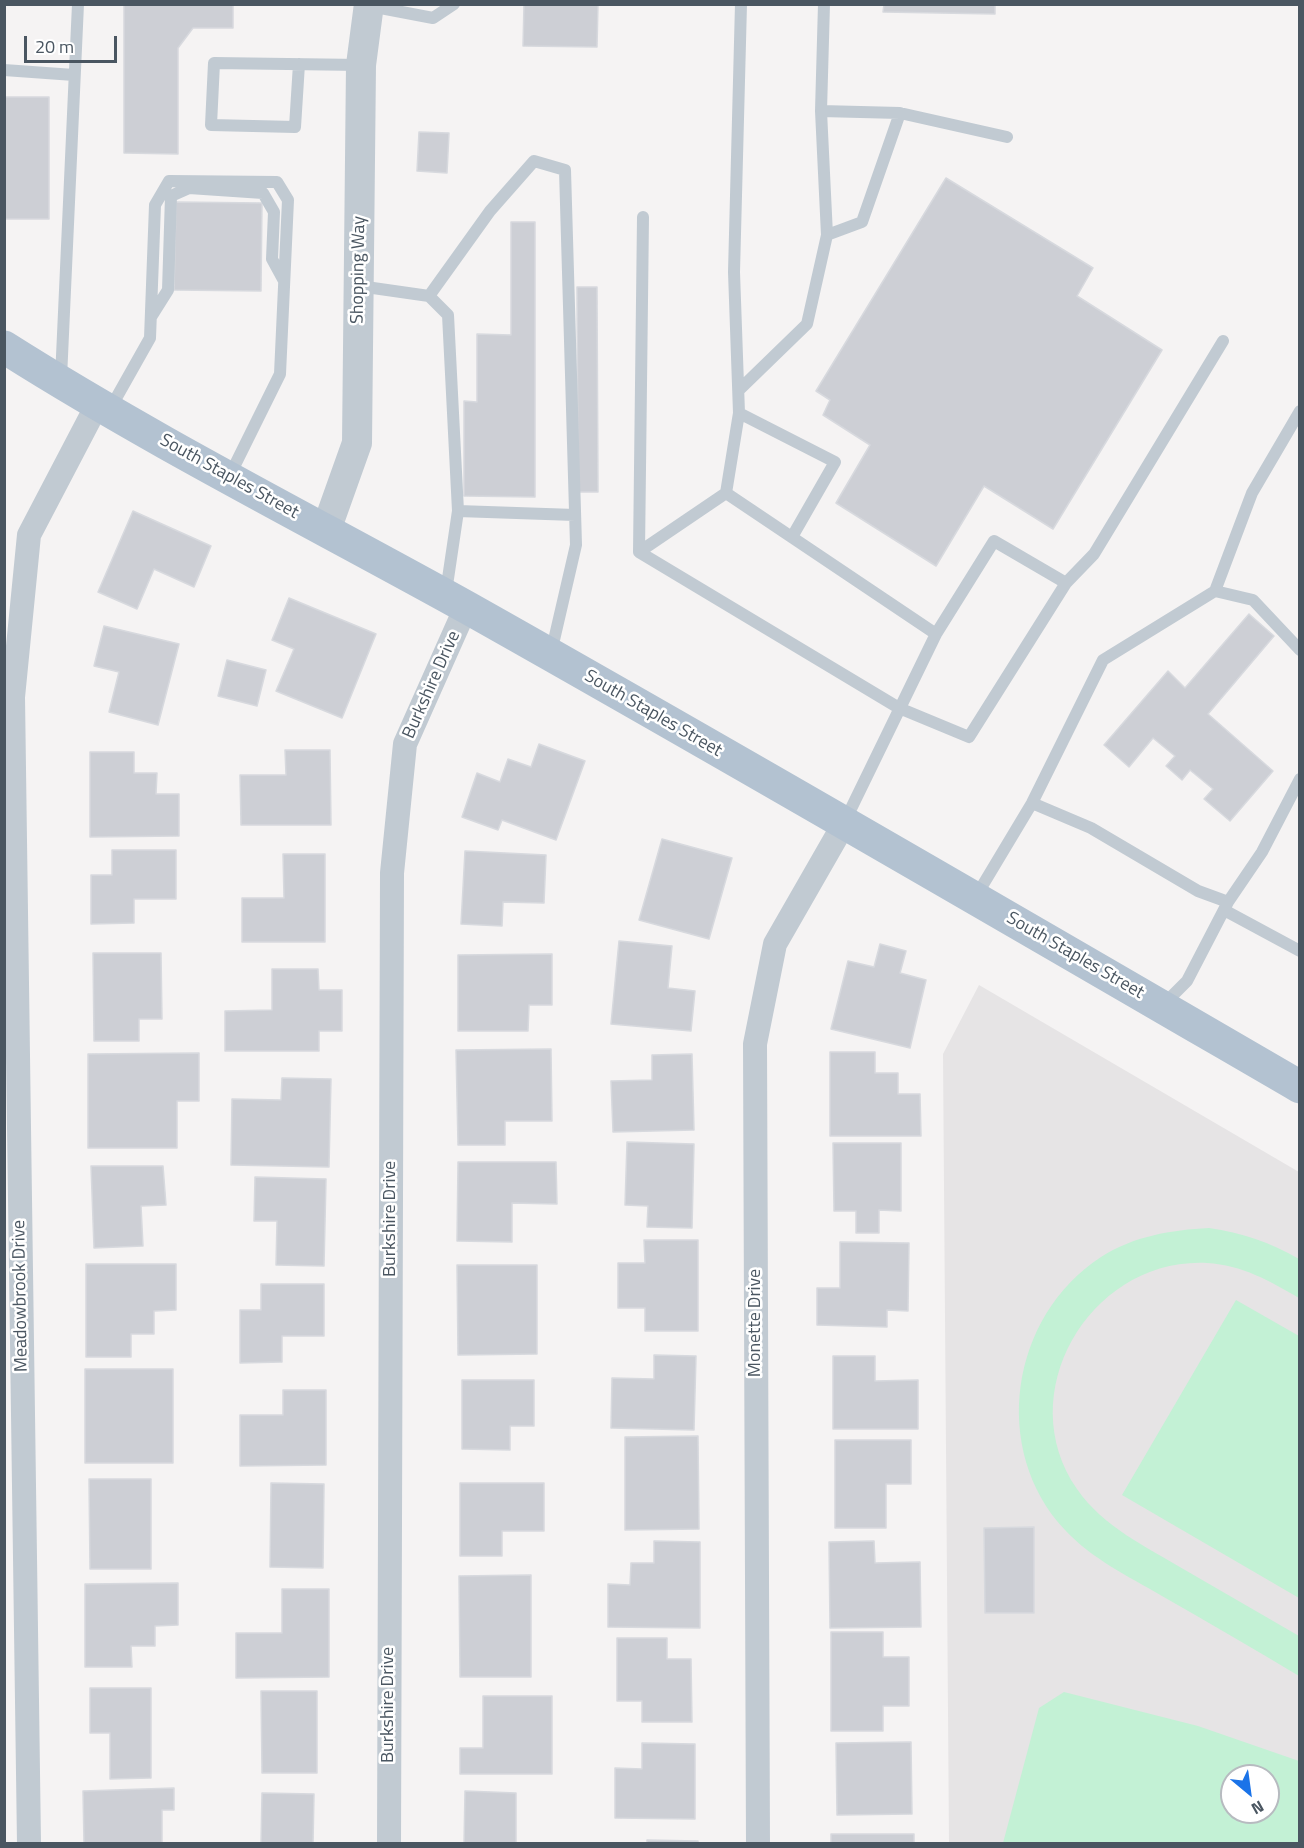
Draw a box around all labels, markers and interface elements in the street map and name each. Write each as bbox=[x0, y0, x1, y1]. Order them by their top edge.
scale bar bbox=[27, 24, 120, 62]
text: 20 m bbox=[35, 33, 74, 60]
street label: Shopping Way bbox=[347, 216, 371, 324]
street label: South Staples Street bbox=[156, 430, 302, 524]
street label: Burkshire Drive bbox=[399, 628, 465, 742]
street label: South Staples Street bbox=[580, 666, 726, 762]
street label: South Staples Street bbox=[1002, 908, 1148, 1004]
street label: Burkshire Drive bbox=[380, 1161, 402, 1277]
street label: Meadowbrook Drive bbox=[9, 1220, 33, 1372]
street label: Monette Drive bbox=[745, 1269, 767, 1377]
street label: Burkshire Drive bbox=[378, 1647, 400, 1763]
north arrow bbox=[1220, 1764, 1280, 1824]
text: N bbox=[1247, 1795, 1268, 1821]

